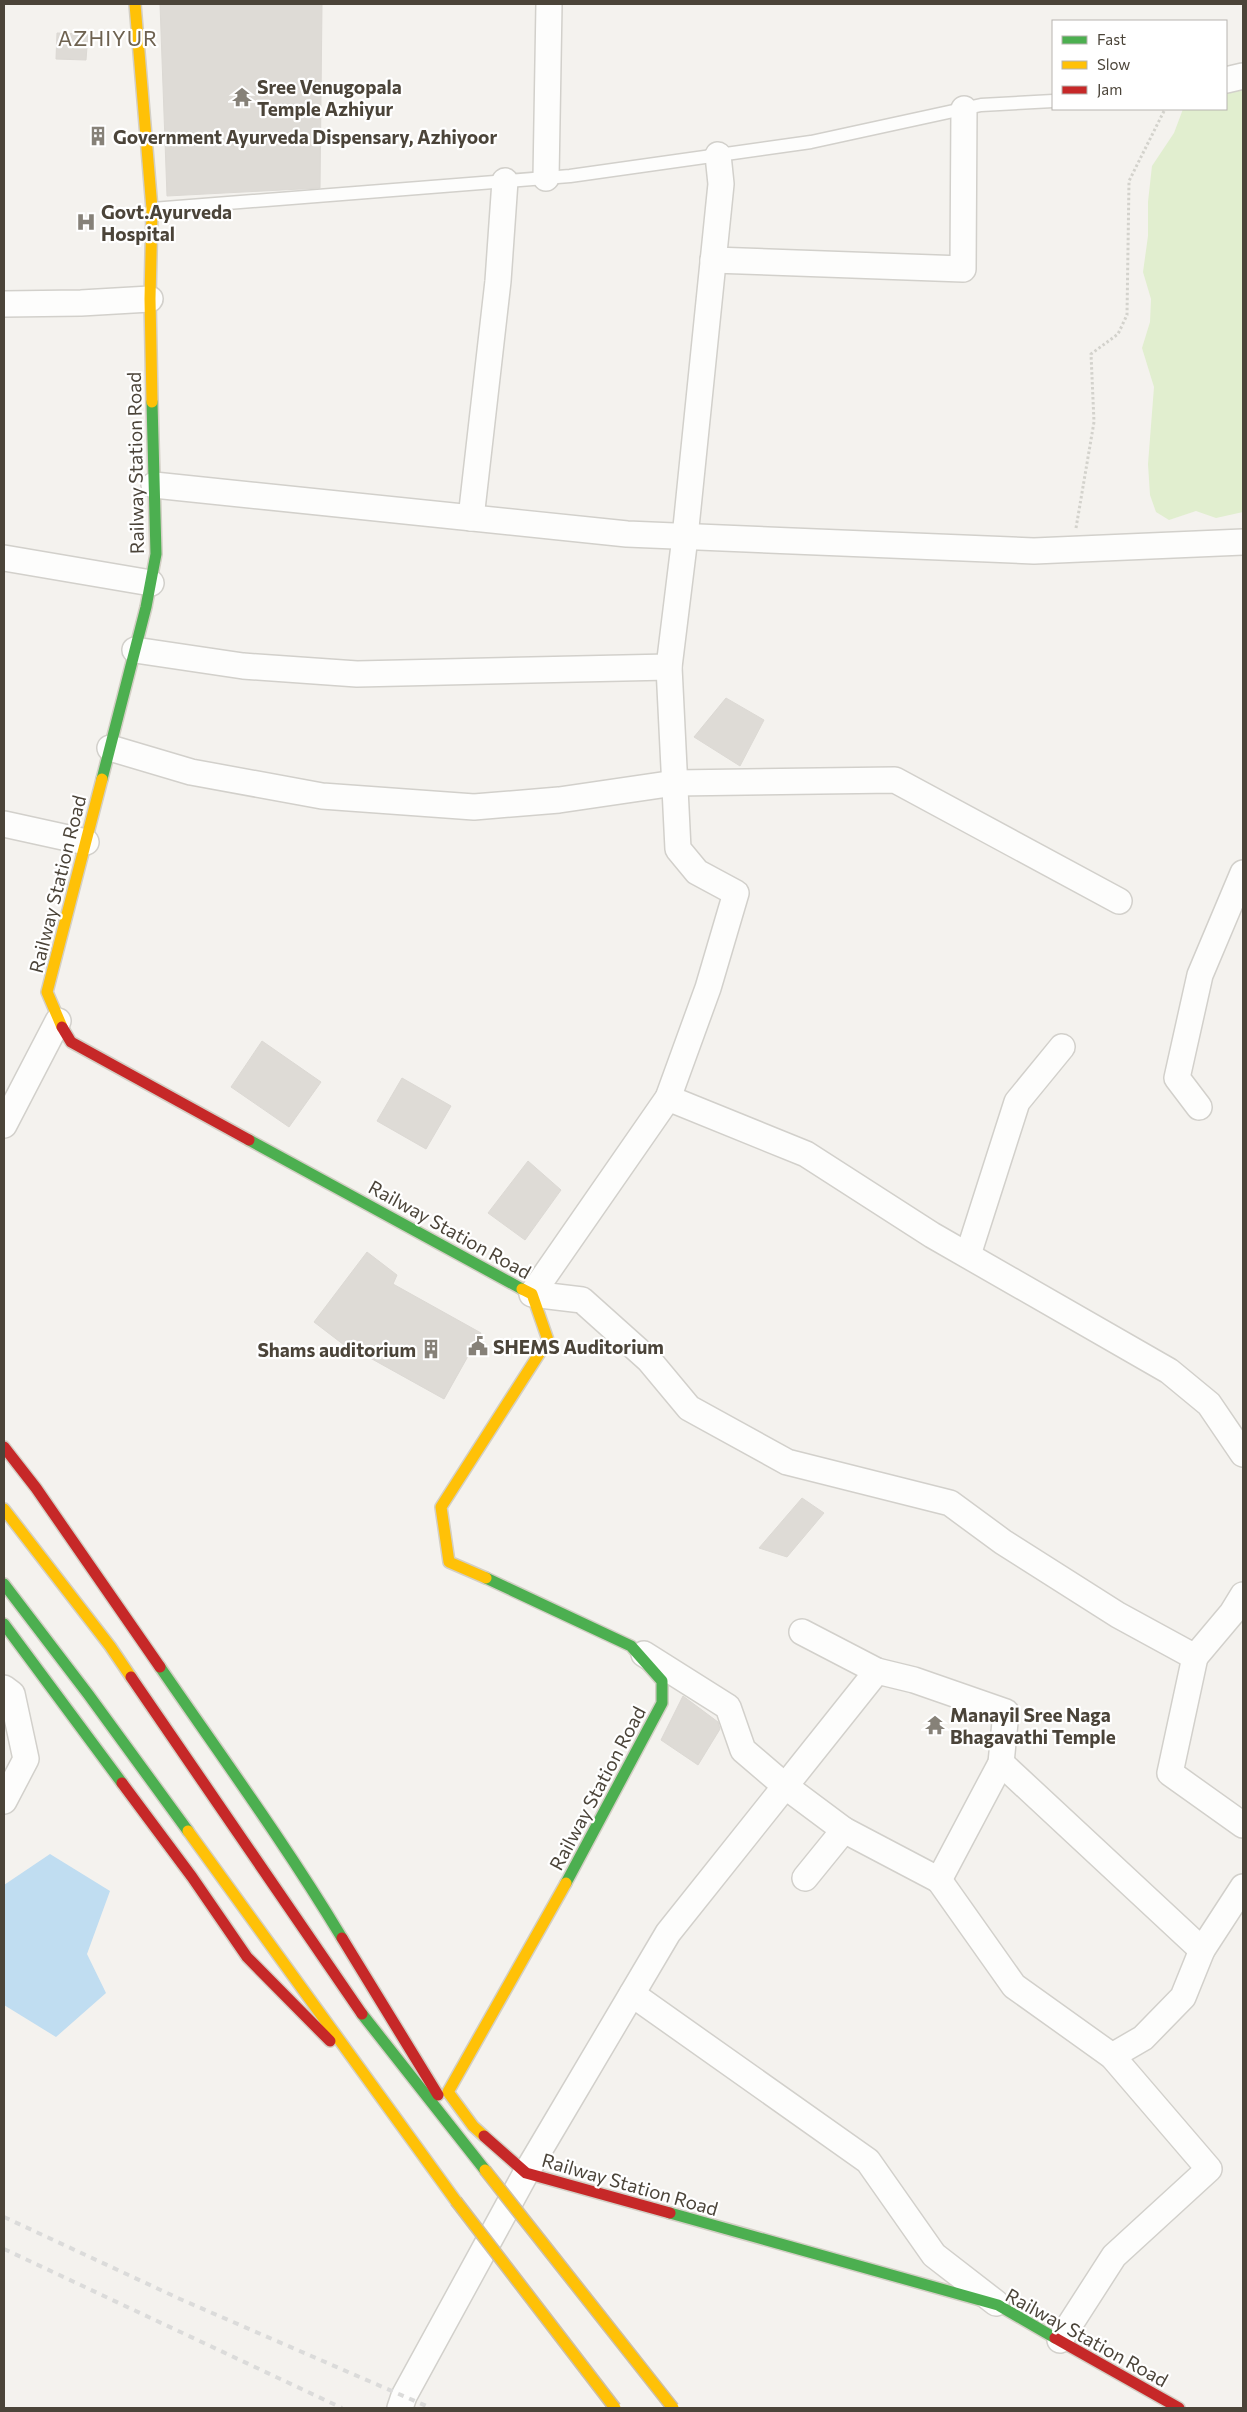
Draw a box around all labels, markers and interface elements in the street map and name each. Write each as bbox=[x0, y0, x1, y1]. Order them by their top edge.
legend bbox=[1052, 20, 1227, 110]
district label: AZHIYUR bbox=[58, 25, 158, 50]
text: Fast bbox=[1097, 30, 1126, 48]
text: Slow bbox=[1097, 55, 1130, 73]
place label: Sree Venugopala Temple Azhiyur bbox=[257, 75, 402, 120]
text: Jam bbox=[1097, 80, 1122, 98]
temple icon: Sree Venugopala Temple Azhiyur bbox=[231, 86, 253, 108]
building icon: Government Ayurveda Dispensary, Azhiyoor bbox=[87, 125, 109, 147]
place label: Government Ayurveda Dispensary, Azhiyoor bbox=[113, 125, 497, 148]
place label: Govt.Ayurveda Hospital bbox=[101, 200, 232, 245]
hospital icon: Govt.Ayurveda Hospital bbox=[75, 211, 97, 233]
street label: Railway Station Road bbox=[122, 372, 148, 554]
street label: Railway Station Road bbox=[24, 793, 90, 975]
street label: Railway Station Road bbox=[365, 1175, 535, 1283]
public building icon: SHEMS Auditorium bbox=[467, 1335, 489, 1357]
place label: SHEMS Auditorium bbox=[493, 1335, 664, 1358]
place label: Shams auditorium bbox=[257, 1338, 416, 1361]
building icon: Shams auditorium bbox=[420, 1338, 442, 1360]
street label: Railway Station Road bbox=[544, 1702, 650, 1874]
place label: Manayil Sree Naga Bhagavathi Temple bbox=[950, 1703, 1116, 1748]
temple icon: Manayil Sree Naga Bhagavathi Temple bbox=[924, 1714, 946, 1736]
street label: Railway Station Road bbox=[539, 2148, 721, 2220]
street label: Railway Station Road bbox=[1002, 2283, 1172, 2391]

